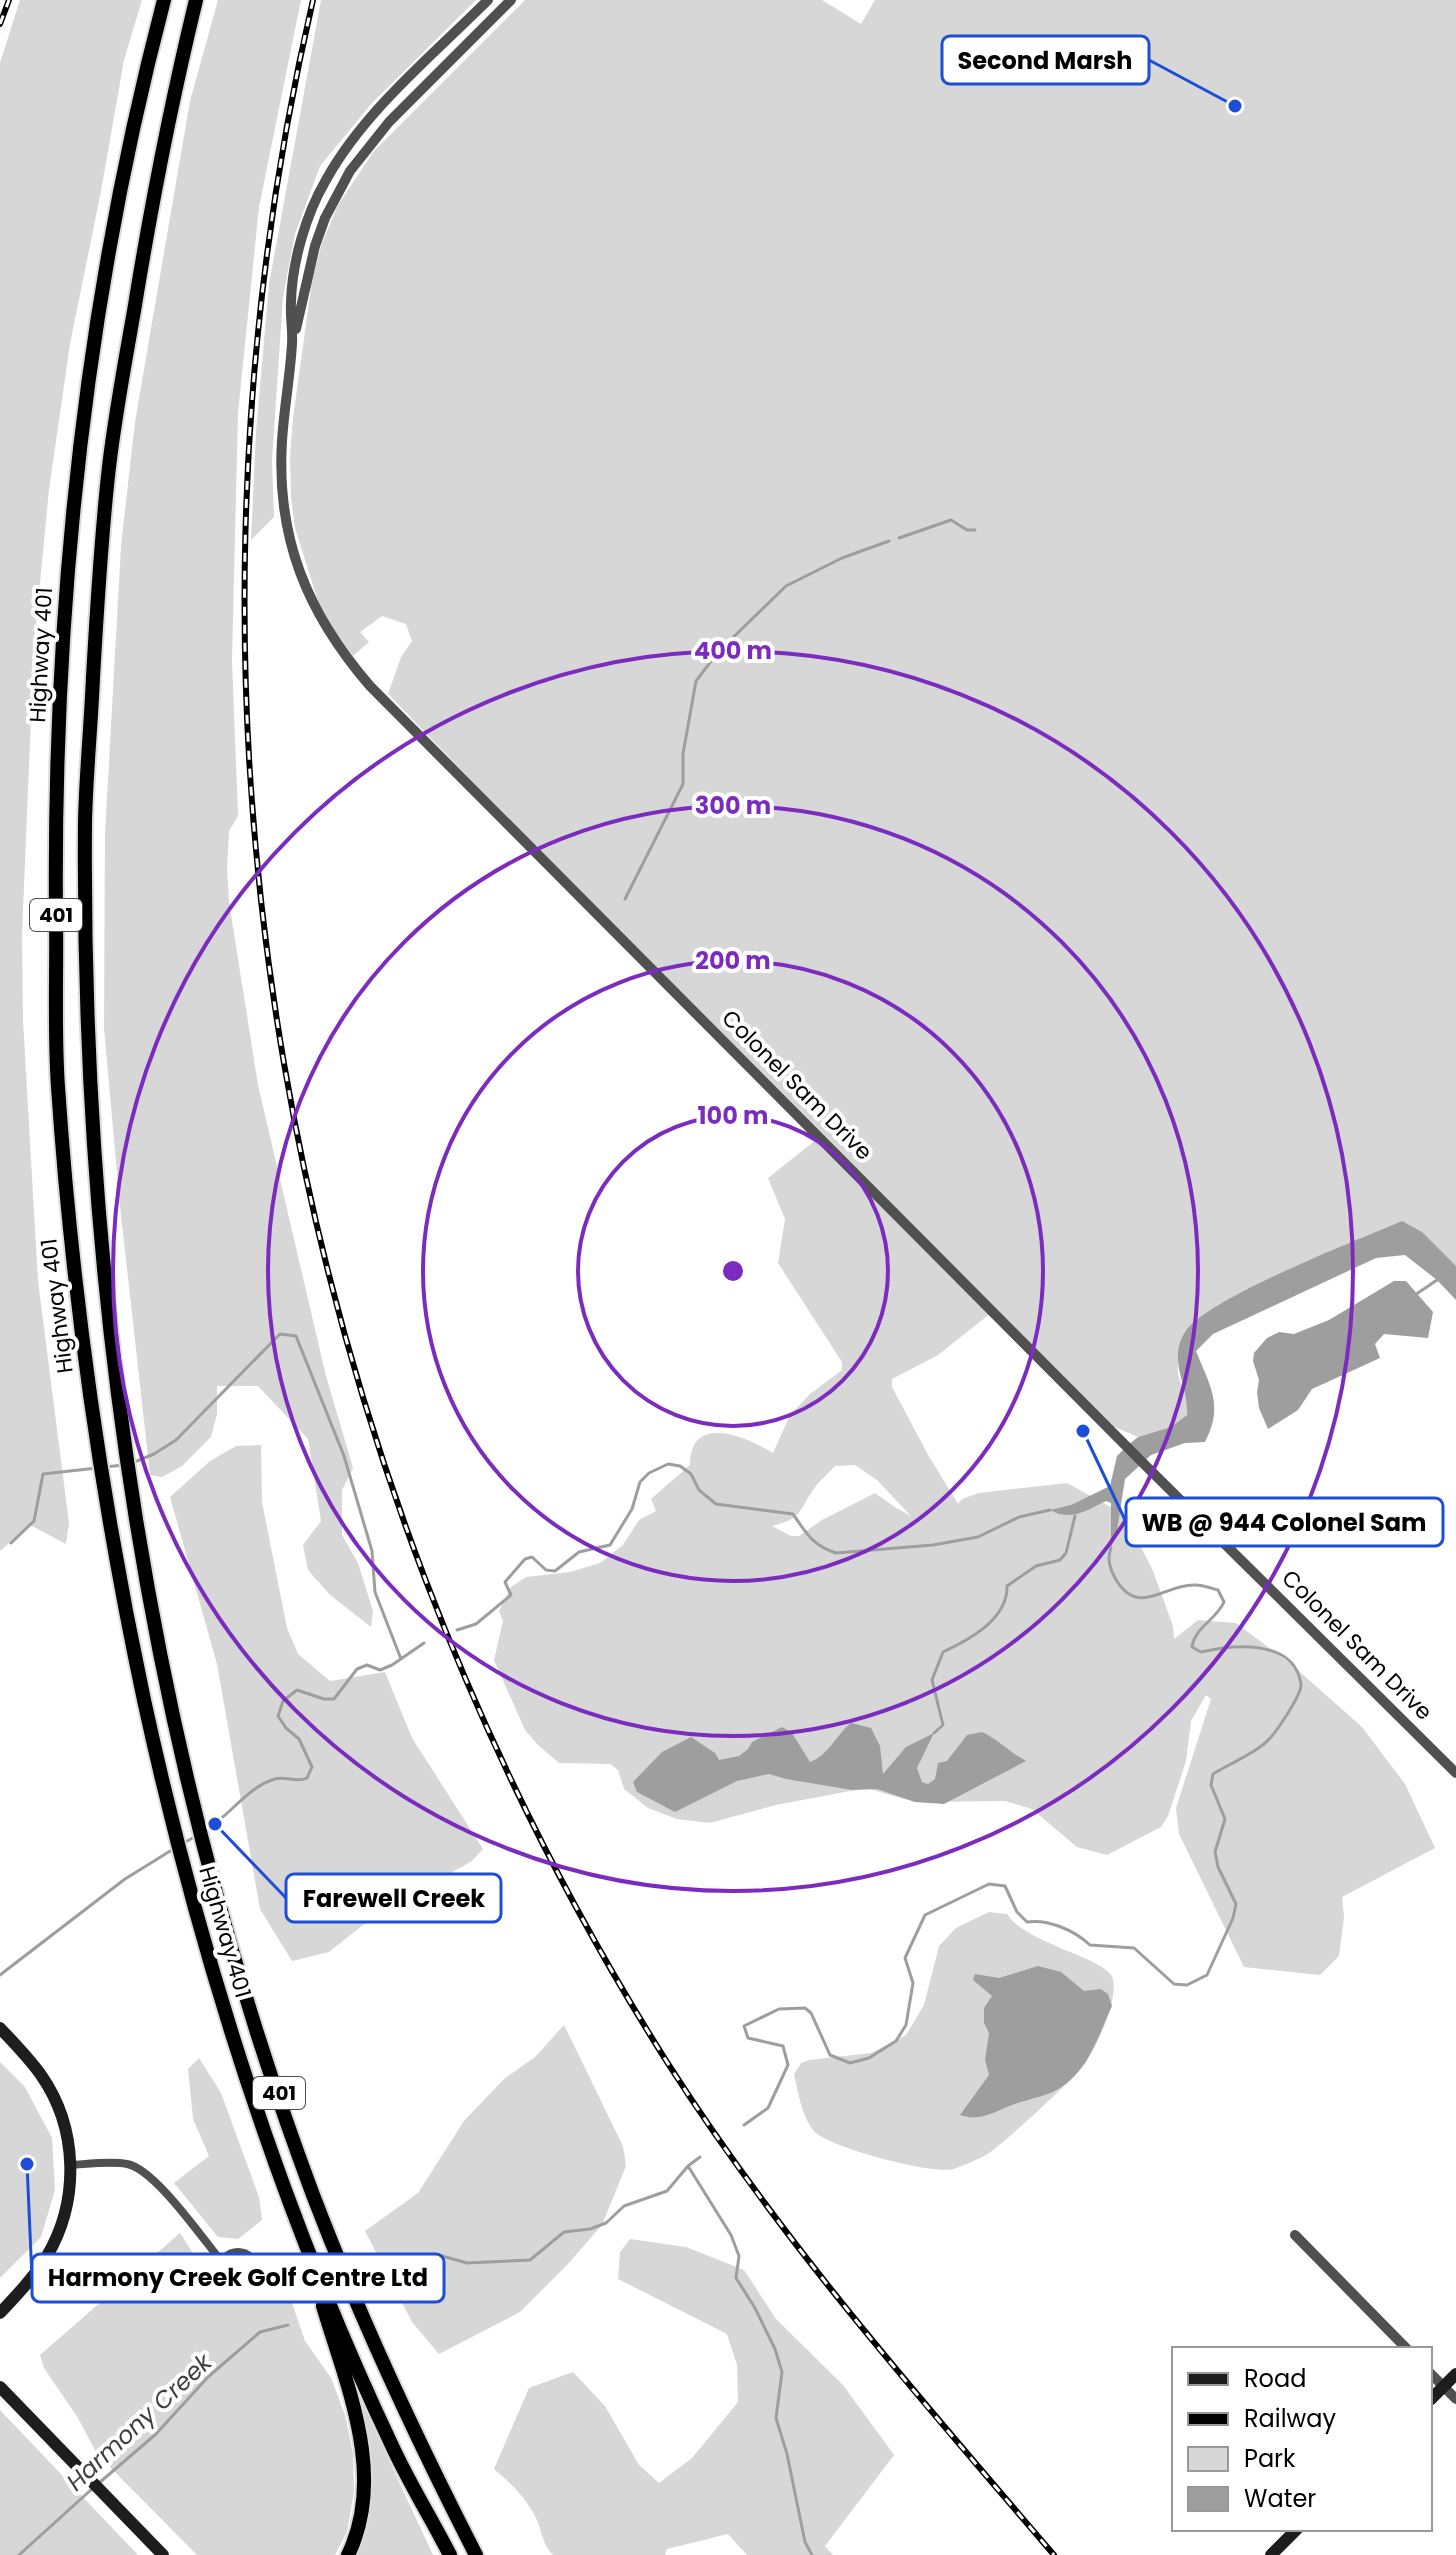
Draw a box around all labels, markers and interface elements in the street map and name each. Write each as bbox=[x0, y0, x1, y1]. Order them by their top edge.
callout: Second Marsh bbox=[942, 36, 1149, 84]
text: Second Marsh bbox=[957, 44, 1133, 77]
street label: Highway 401 bbox=[22, 587, 60, 723]
text: 400 m bbox=[694, 634, 772, 667]
text: 300 m bbox=[695, 789, 771, 822]
road number: 401 bbox=[30, 899, 82, 931]
text: 200 m bbox=[695, 944, 771, 977]
street label: Colonel Sam Drive bbox=[715, 1003, 879, 1167]
text: 100 m bbox=[698, 1099, 768, 1132]
street label: Highway 401 bbox=[33, 1237, 81, 1375]
centre of rings bbox=[719, 1257, 747, 1285]
callout: WB @ 944 Colonel Sam bbox=[1126, 1498, 1443, 1546]
text: WB @ 944 Colonel Sam bbox=[1141, 1506, 1427, 1539]
street label: Colonel Sam Drive bbox=[1275, 1563, 1439, 1727]
street label: Highway 401 bbox=[191, 1863, 259, 2001]
callout: Farewell Creek bbox=[286, 1874, 501, 1922]
text: Farewell Creek bbox=[303, 1882, 485, 1915]
road number: 401 bbox=[253, 2077, 305, 2109]
callout: Harmony Creek Golf Centre Ltd bbox=[32, 2254, 444, 2302]
text: Harmony Creek Golf Centre Ltd bbox=[48, 2261, 428, 2294]
water label: Harmony Creek bbox=[59, 2345, 220, 2498]
legend bbox=[1172, 2347, 1432, 2531]
text: Road bbox=[1244, 2362, 1306, 2395]
text: Railway bbox=[1244, 2402, 1337, 2435]
text: Park bbox=[1244, 2442, 1296, 2475]
text: Water bbox=[1244, 2482, 1316, 2515]

